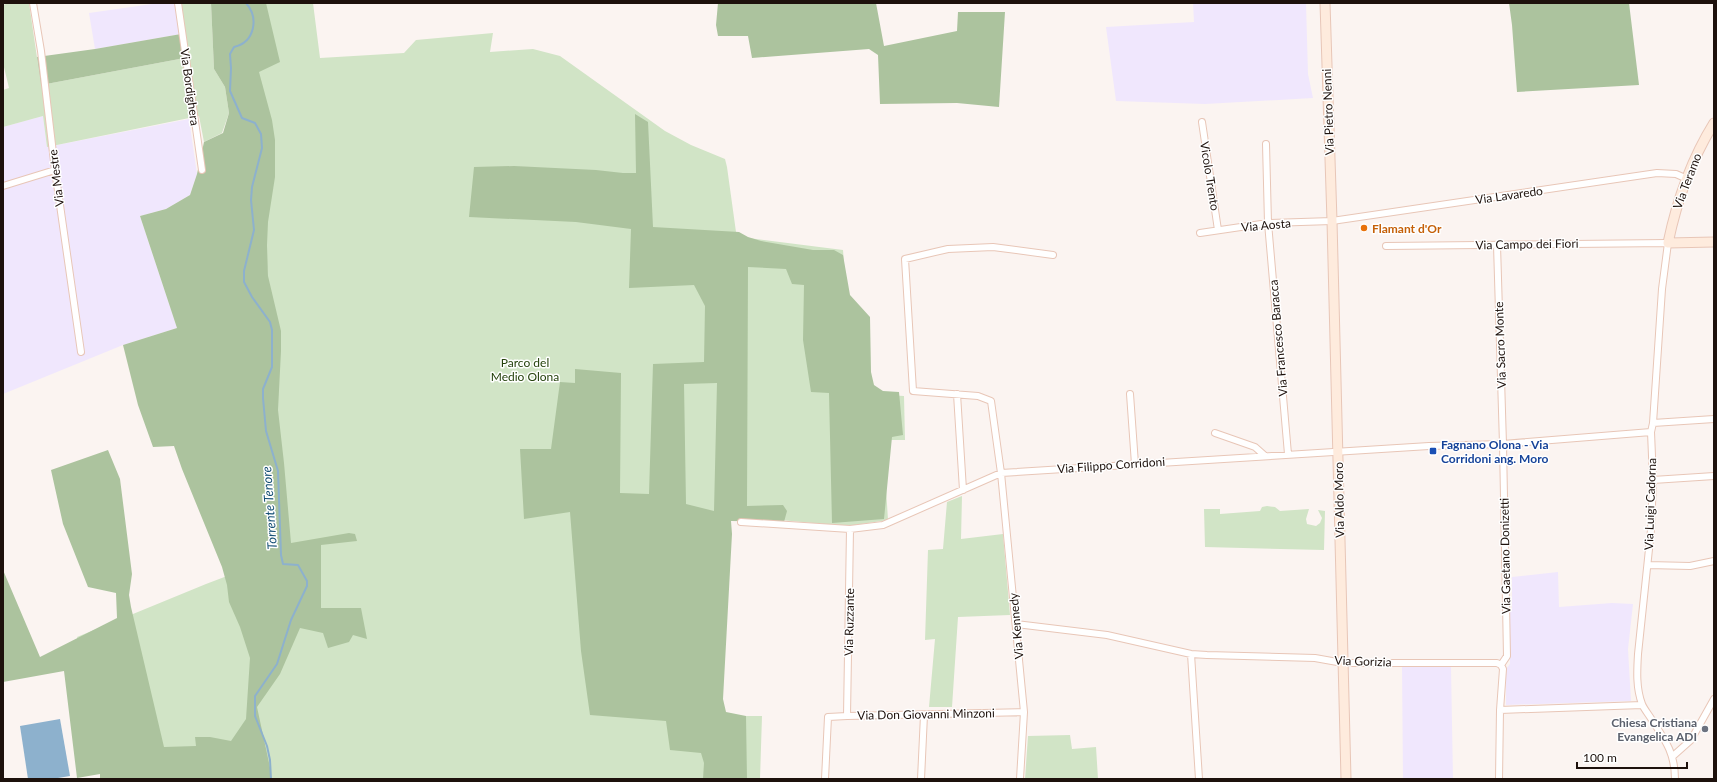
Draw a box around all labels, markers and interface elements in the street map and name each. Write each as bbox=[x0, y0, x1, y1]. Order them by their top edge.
street label: Via Bordighera bbox=[177, 47, 203, 127]
street label: Via Pietro Nenni bbox=[1319, 69, 1337, 155]
street label: Vicolo Trento bbox=[1197, 140, 1223, 212]
street label: Via Mestre bbox=[45, 149, 67, 207]
street label: Via Teramo bbox=[1670, 151, 1705, 211]
street label: Via Lavaredo bbox=[1474, 183, 1544, 207]
street label: Via Aosta bbox=[1241, 215, 1292, 235]
place label: Flamant d'Or bbox=[1372, 221, 1442, 236]
marker: Flamant d'Or bbox=[1359, 223, 1369, 233]
street label: Via Campo dei Fiori bbox=[1475, 236, 1579, 252]
street label: Via Francesco Baracca bbox=[1265, 279, 1291, 397]
street label: Via Sacro Monte bbox=[1491, 301, 1509, 389]
park label: Parco del Medio Olona bbox=[491, 355, 559, 384]
place label: Fagnano Olona - Via Corridoni ang. Moro bbox=[1441, 437, 1549, 466]
marker: Fagnano Olona - Via Corridoni ang. Moro bbox=[1428, 446, 1438, 456]
street label: Via Filippo Corridoni bbox=[1057, 454, 1166, 476]
street label: Via Luigi Cadorna bbox=[1641, 458, 1659, 550]
street label: Via Aldo Moro bbox=[1331, 462, 1347, 538]
water label: Torrente Tenore bbox=[258, 466, 280, 550]
street label: Via Gaetano Donizetti bbox=[1496, 498, 1514, 614]
street label: Via Ruzzante bbox=[841, 588, 857, 656]
street label: Via Kennedy bbox=[1006, 591, 1026, 660]
street label: Via Gorizia bbox=[1334, 653, 1392, 669]
street label: Via Don Giovanni Minzoni bbox=[857, 705, 995, 723]
place label: Chiesa Cristiana Evangelica ADI bbox=[1611, 715, 1697, 744]
marker: Chiesa Cristiana Evangelica ADI bbox=[1700, 724, 1710, 734]
scale bar bbox=[1577, 744, 1687, 770]
text: 100 m bbox=[1583, 750, 1617, 765]

